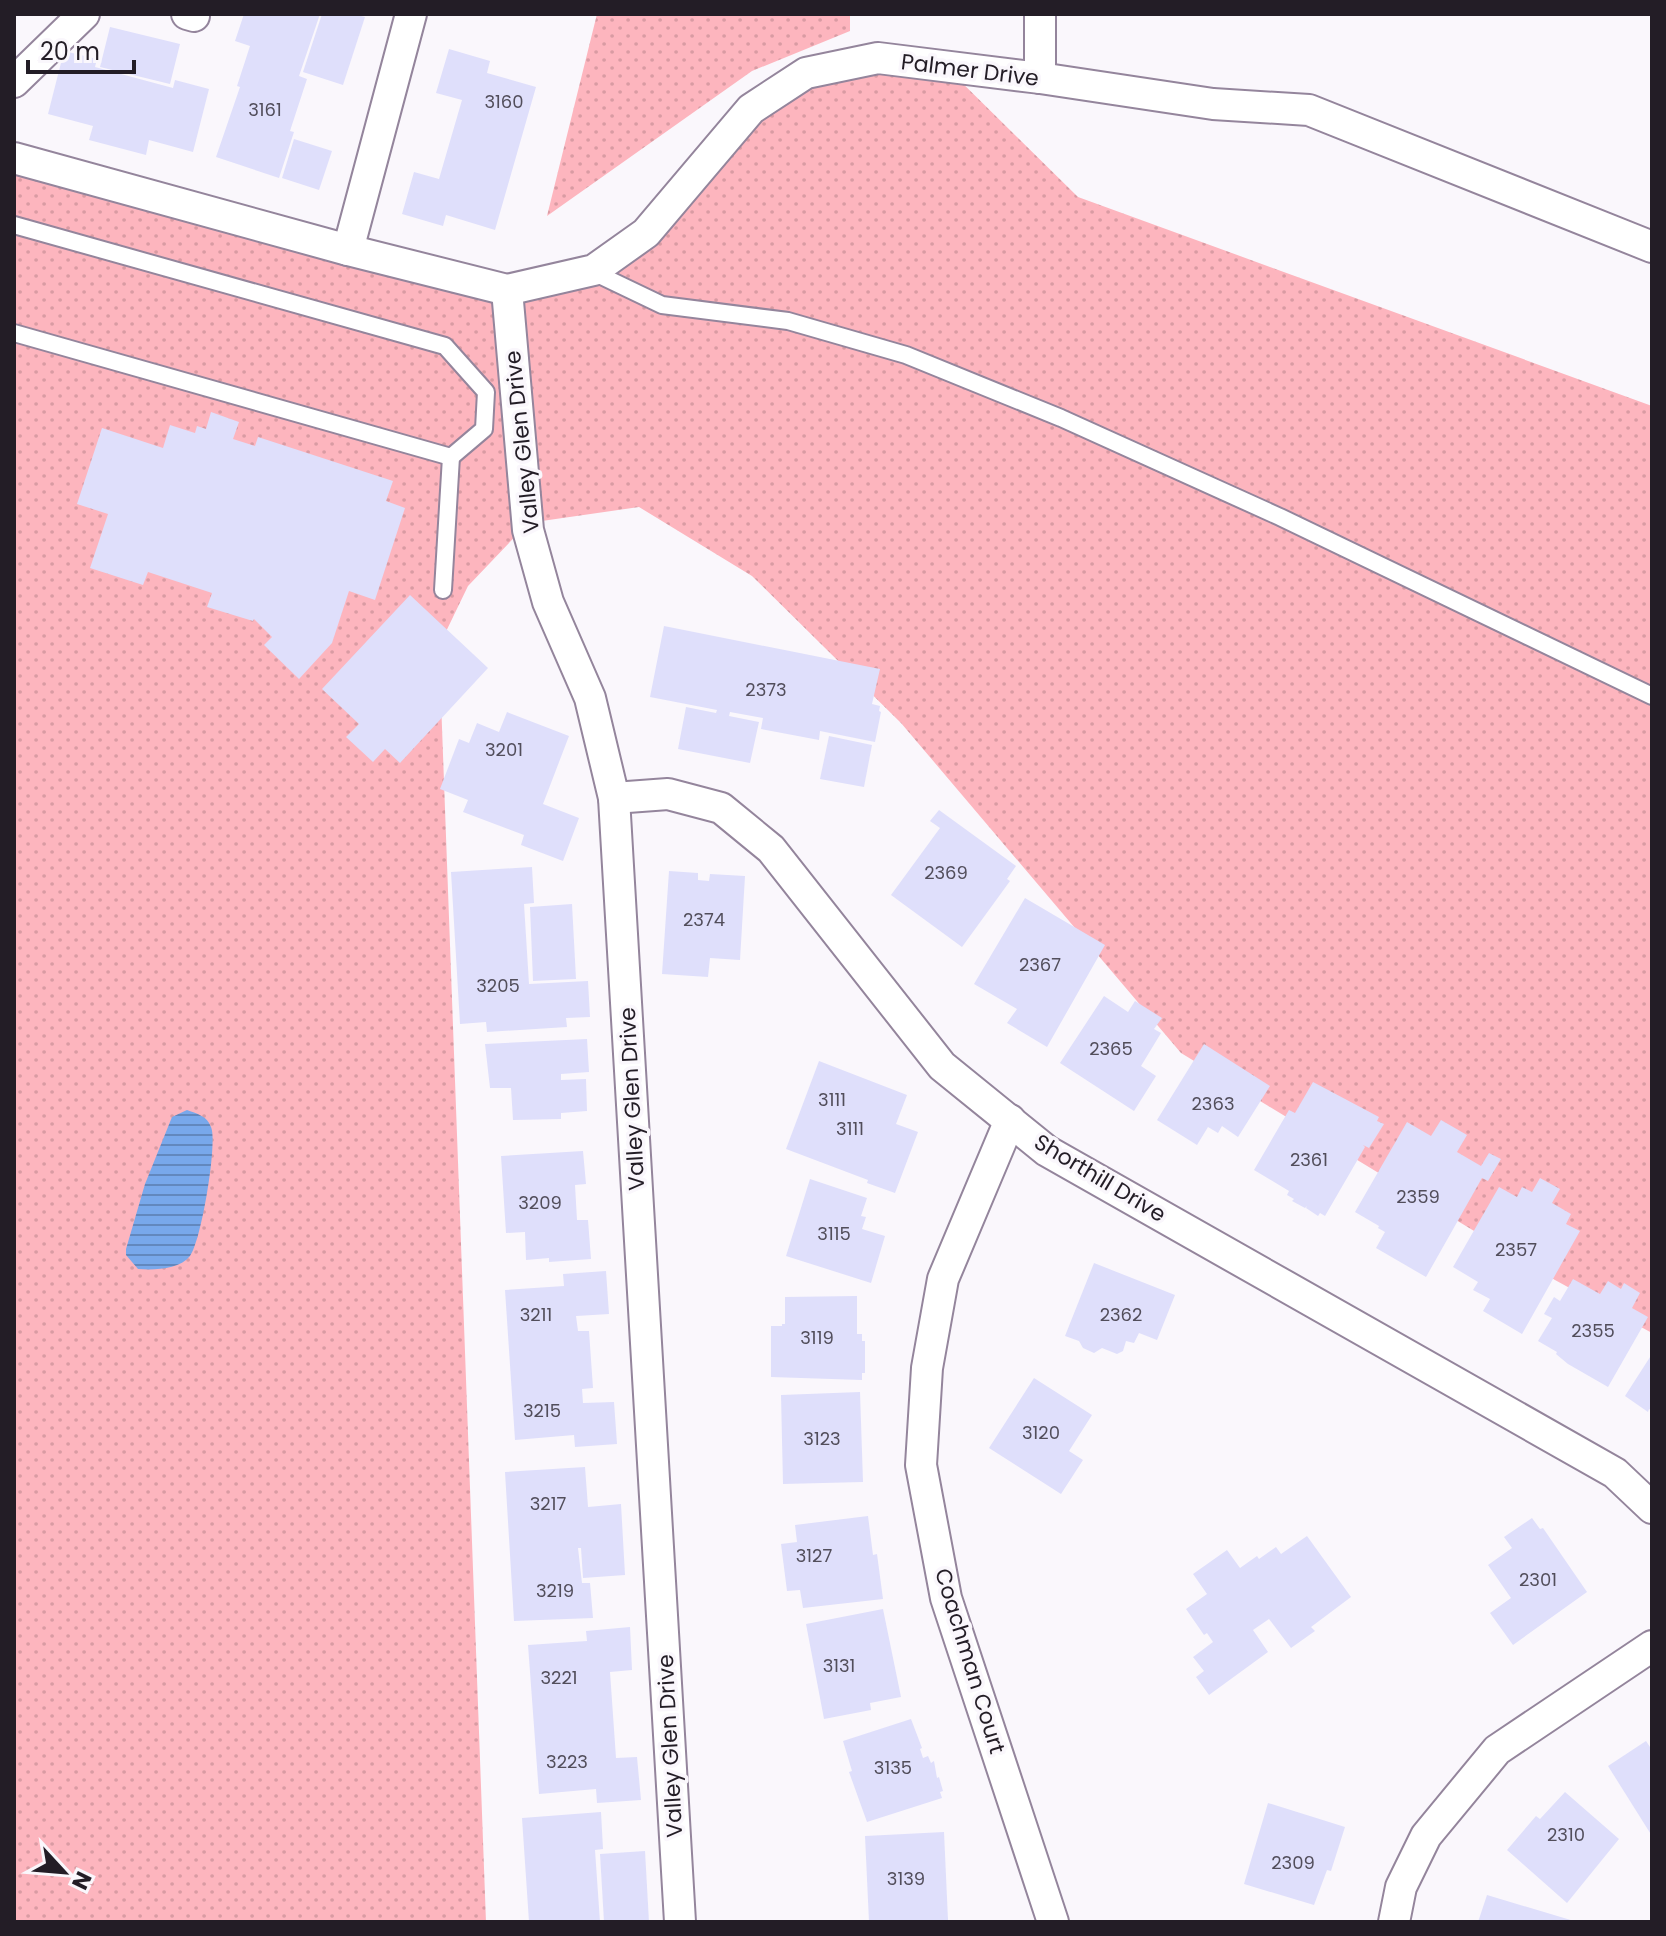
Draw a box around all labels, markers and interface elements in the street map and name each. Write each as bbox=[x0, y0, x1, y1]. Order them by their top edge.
scale bar bbox=[28, 24, 134, 74]
text: 20 m bbox=[40, 35, 100, 68]
street label: Palmer Drive bbox=[899, 46, 1041, 94]
house number: 3160 bbox=[484, 89, 524, 114]
house number: 3161 bbox=[248, 97, 282, 122]
street label: Valley Glen Drive bbox=[497, 349, 547, 535]
house number: 2373 bbox=[745, 677, 787, 702]
house number: 3201 bbox=[485, 737, 523, 762]
house number: 2369 bbox=[924, 860, 968, 885]
house number: 2374 bbox=[683, 907, 725, 932]
house number: 2367 bbox=[1019, 952, 1061, 977]
house number: 3205 bbox=[476, 973, 520, 998]
street label: Valley Glen Drive bbox=[612, 1006, 652, 1192]
house number: 2365 bbox=[1089, 1036, 1133, 1061]
house number: 3111 bbox=[818, 1087, 846, 1112]
house number: 2363 bbox=[1192, 1091, 1234, 1116]
house number: 3111 bbox=[836, 1116, 864, 1141]
street label: Shorthill Drive bbox=[1028, 1126, 1172, 1230]
house number: 2361 bbox=[1290, 1147, 1328, 1172]
house number: 2359 bbox=[1396, 1184, 1440, 1209]
house number: 3209 bbox=[518, 1190, 562, 1215]
house number: 3115 bbox=[817, 1221, 851, 1246]
house number: 2357 bbox=[1495, 1237, 1537, 1262]
house number: 3211 bbox=[520, 1302, 552, 1327]
house number: 2362 bbox=[1100, 1302, 1142, 1327]
house number: 2355 bbox=[1571, 1318, 1615, 1343]
house number: 3119 bbox=[800, 1325, 834, 1350]
house number: 3215 bbox=[523, 1398, 561, 1423]
house number: 3120 bbox=[1022, 1420, 1060, 1445]
house number: 3123 bbox=[803, 1426, 841, 1451]
house number: 3217 bbox=[530, 1491, 566, 1516]
house number: 3127 bbox=[796, 1543, 832, 1568]
street label: Coachman Court bbox=[927, 1565, 1013, 1757]
house number: 2301 bbox=[1519, 1567, 1557, 1592]
house number: 3219 bbox=[536, 1578, 574, 1603]
street label: Valley Glen Drive bbox=[650, 1653, 690, 1839]
house number: 3131 bbox=[823, 1653, 855, 1678]
house number: 3221 bbox=[540, 1665, 578, 1690]
house number: 3223 bbox=[546, 1749, 588, 1774]
house number: 3135 bbox=[874, 1755, 912, 1780]
house number: 2310 bbox=[1547, 1822, 1585, 1847]
north arrow bbox=[24, 1832, 104, 1912]
house number: 2309 bbox=[1271, 1850, 1315, 1875]
text: N bbox=[64, 1866, 99, 1895]
house number: 3139 bbox=[887, 1866, 925, 1891]

